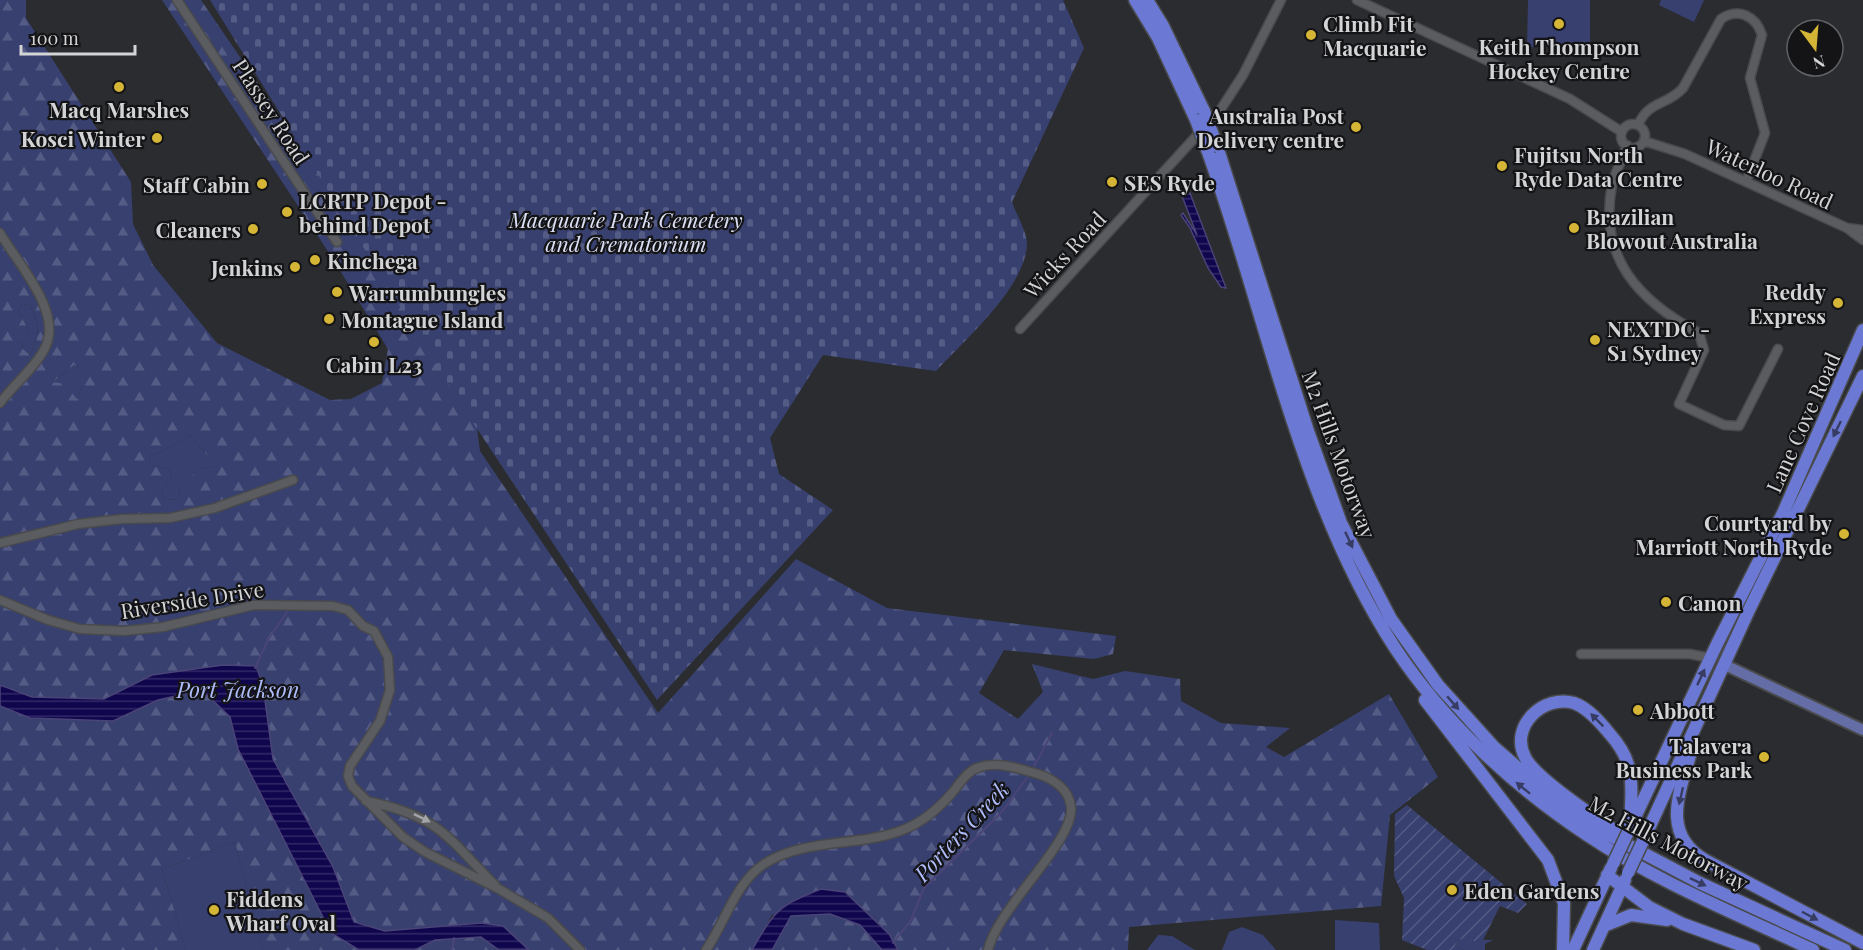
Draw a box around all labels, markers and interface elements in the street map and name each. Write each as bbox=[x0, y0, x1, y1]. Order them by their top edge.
place label: Climb Fit Macquarie bbox=[1323, 9, 1427, 61]
marker: Keith Thompson Hockey Centre bbox=[1552, 17, 1566, 31]
scale bar bbox=[21, 18, 135, 56]
north arrow bbox=[1785, 18, 1845, 78]
text: 100 m bbox=[30, 26, 79, 50]
marker: Climb Fit Macquarie bbox=[1304, 28, 1318, 42]
place label: Keith Thompson Hockey Centre bbox=[1478, 32, 1640, 84]
text: N bbox=[1810, 51, 1828, 75]
street label: Plassey Road bbox=[227, 53, 317, 169]
marker: Macq Marshes bbox=[112, 80, 126, 94]
place label: Macq Marshes bbox=[49, 95, 189, 123]
place label: Australia Post Delivery centre bbox=[1197, 101, 1345, 153]
marker: Australia Post Delivery centre bbox=[1349, 120, 1363, 134]
place label: Kosci Winter bbox=[21, 124, 145, 152]
marker: Kosci Winter bbox=[150, 131, 164, 145]
street label: Waterloo Road bbox=[1701, 131, 1838, 215]
place label: Fujitsu North Ryde Data Centre bbox=[1514, 140, 1683, 192]
marker: Fujitsu North Ryde Data Centre bbox=[1495, 159, 1509, 173]
place label: SES Ryde bbox=[1124, 168, 1215, 196]
place label: Staff Cabin bbox=[143, 170, 250, 198]
marker: SES Ryde bbox=[1105, 175, 1119, 189]
marker: Staff Cabin bbox=[255, 177, 269, 191]
place label: LCRTP Depot - behind Depot bbox=[299, 186, 447, 238]
place label: Brazilian Blowout Australia bbox=[1586, 202, 1758, 254]
marker: LCRTP Depot - behind Depot bbox=[280, 205, 294, 219]
park label: Macquarie Park Cemetery and Crematorium bbox=[508, 205, 743, 257]
street label: Wicks Road bbox=[1016, 205, 1111, 304]
place label: Cleaners bbox=[156, 215, 241, 243]
marker: Brazilian Blowout Australia bbox=[1567, 221, 1581, 235]
marker: Cleaners bbox=[246, 222, 260, 236]
place label: Kinchega bbox=[327, 246, 418, 274]
place label: Jenkins bbox=[210, 253, 283, 281]
marker: Kinchega bbox=[308, 253, 322, 267]
marker: Jenkins bbox=[288, 260, 302, 274]
place label: Reddy Express bbox=[1749, 277, 1826, 329]
place label: Warrumbungles bbox=[348, 278, 506, 306]
marker: Warrumbungles bbox=[330, 285, 344, 299]
marker: Reddy Express bbox=[1831, 296, 1845, 310]
place label: Montague Island bbox=[341, 305, 504, 333]
marker: Montague Island bbox=[322, 312, 336, 326]
place label: NEXTDC - S1 Sydney bbox=[1607, 314, 1710, 366]
marker: NEXTDC - S1 Sydney bbox=[1588, 333, 1602, 347]
marker: Cabin L23 bbox=[367, 335, 381, 349]
street label: Lane Cove Road bbox=[1759, 347, 1845, 497]
place label: Cabin L23 bbox=[326, 350, 422, 378]
street label: M2 Hills Motorway bbox=[1297, 366, 1384, 542]
one-way arrow bbox=[1833, 420, 1842, 437]
place label: Courtyard by Marriott North Ryde bbox=[1635, 508, 1832, 560]
marker: Courtyard by Marriott North Ryde bbox=[1837, 527, 1851, 541]
one-way arrow bbox=[1345, 531, 1354, 548]
street label: Riverside Drive bbox=[118, 574, 266, 624]
place label: Canon bbox=[1678, 588, 1741, 616]
marker: Canon bbox=[1659, 595, 1673, 609]
one-way arrow bbox=[1696, 668, 1706, 686]
water label: Port Jackson bbox=[176, 674, 299, 704]
one-way arrow bbox=[1446, 696, 1460, 711]
place label: Abbott bbox=[1649, 696, 1715, 724]
marker: Abbott bbox=[1631, 703, 1645, 717]
one-way arrow bbox=[1590, 714, 1604, 728]
place label: Talavera Business Park bbox=[1615, 731, 1753, 783]
marker: Talavera Business Park bbox=[1757, 750, 1771, 764]
water label: Porters Creek bbox=[906, 774, 1015, 888]
one-way arrow bbox=[1515, 781, 1531, 794]
one-way arrow bbox=[1675, 787, 1685, 805]
street label: M2 Hills Motorway bbox=[1584, 788, 1754, 896]
one-way arrow bbox=[414, 813, 431, 823]
place label: Eden Gardens bbox=[1464, 876, 1599, 904]
one-way arrow bbox=[1689, 877, 1706, 887]
marker: Eden Gardens bbox=[1445, 883, 1459, 897]
place label: Fiddens Wharf Oval bbox=[225, 884, 336, 936]
marker: Fiddens Wharf Oval bbox=[207, 903, 221, 917]
one-way arrow bbox=[1802, 911, 1819, 921]

